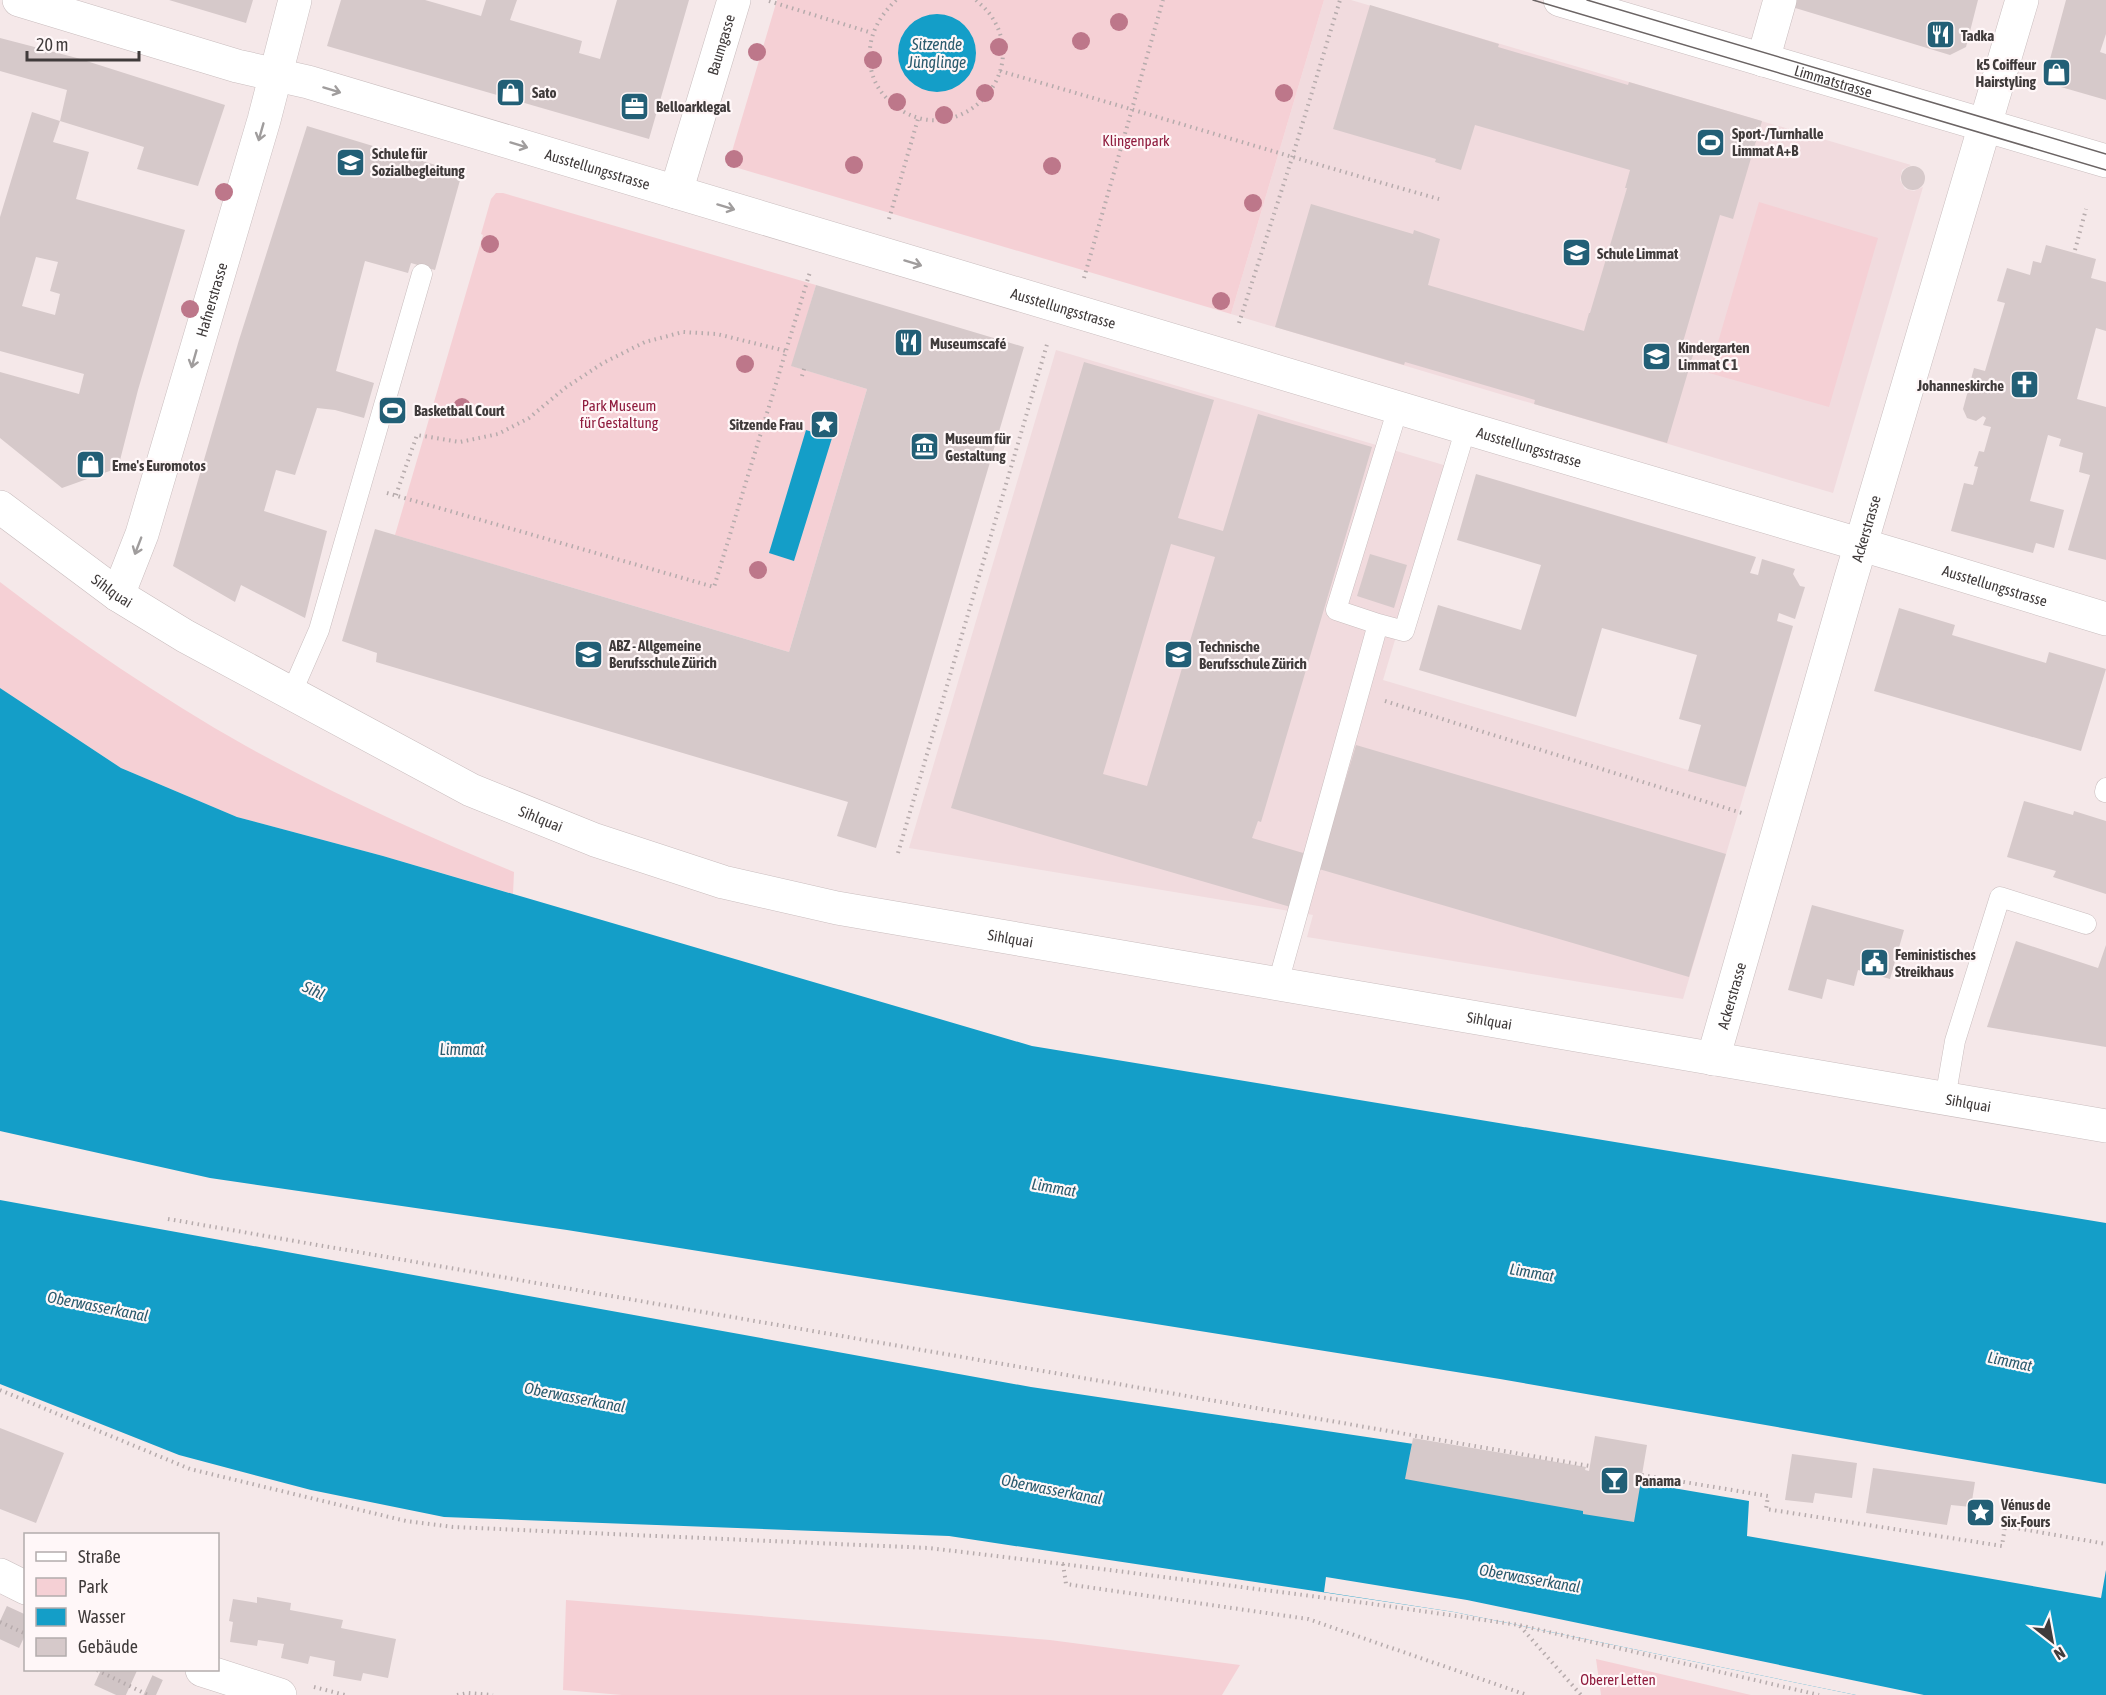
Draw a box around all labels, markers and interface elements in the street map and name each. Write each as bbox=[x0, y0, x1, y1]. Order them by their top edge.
street label: Baumgasse bbox=[703, 12, 738, 77]
restaurant icon: Tadka bbox=[1924, 19, 1956, 51]
scale bar bbox=[27, 24, 140, 62]
place label: Tadka bbox=[1961, 27, 1994, 44]
text: 20 m bbox=[36, 34, 68, 55]
water label: Sitzende Jünglinge bbox=[907, 35, 966, 72]
place label: k5 Coiffeur Hairstyling bbox=[1975, 56, 2037, 90]
shop icon: k5 Coiffeur Hairstyling bbox=[2041, 57, 2073, 89]
street label: Limmatstrasse bbox=[1792, 61, 1874, 100]
shop icon: Sato bbox=[495, 76, 527, 108]
place label: Sato bbox=[532, 84, 557, 101]
one-way arrow bbox=[322, 85, 341, 96]
office icon: Belloarklegal bbox=[619, 90, 651, 122]
place label: Belloarklegal bbox=[656, 98, 732, 115]
one-way arrow bbox=[255, 122, 266, 141]
place label: Sport-/Turnhalle Limmat A+B bbox=[1732, 125, 1824, 159]
sports icon: Sport-/Turnhalle Limmat A+B bbox=[1695, 126, 1727, 158]
park label: Klingenpark bbox=[1102, 132, 1170, 149]
one-way arrow bbox=[509, 140, 528, 151]
place label: Schule für Sozialbegleitung bbox=[372, 145, 465, 179]
street label: Ausstellungsstrasse bbox=[543, 145, 652, 192]
school or university icon: Schule für Sozialbegleitung bbox=[335, 146, 367, 178]
one-way arrow bbox=[716, 202, 735, 213]
school or university icon: Schule Limmat bbox=[1560, 237, 1592, 269]
place label: Schule Limmat bbox=[1597, 245, 1679, 262]
one-way arrow bbox=[903, 258, 922, 269]
street label: Hafnerstrasse bbox=[192, 260, 230, 339]
street label: Ausstellungsstrasse bbox=[1009, 284, 1118, 331]
restaurant icon: Museumscafé bbox=[893, 327, 925, 359]
place label: Museumscafé bbox=[930, 335, 1006, 352]
place label: Kindergarten Limmat C 1 bbox=[1678, 339, 1750, 373]
school or university icon: Kindergarten Limmat C 1 bbox=[1641, 340, 1673, 372]
one-way arrow bbox=[188, 349, 199, 368]
church icon: Johanneskirche bbox=[2009, 369, 2041, 401]
place label: Johanneskirche bbox=[1916, 377, 2004, 394]
sports icon: Basketball Court bbox=[377, 394, 409, 426]
park label: Park Museum für Gestaltung bbox=[580, 397, 659, 431]
place label: Basketball Court bbox=[414, 402, 505, 419]
place icon: Sitzende Frau bbox=[808, 408, 840, 440]
place label: Sitzende Frau bbox=[730, 416, 803, 433]
street label: Ausstellungsstrasse bbox=[1475, 423, 1584, 470]
place label: Museum für Gestaltung bbox=[945, 430, 1011, 464]
museum icon: Museum für Gestaltung bbox=[908, 431, 940, 463]
shop icon: Erne's Euromotos bbox=[75, 449, 107, 481]
place label: Erne's Euromotos bbox=[112, 457, 206, 474]
street label: Ackerstrasse bbox=[1848, 493, 1883, 564]
one-way arrow bbox=[132, 536, 143, 555]
street label: Ausstellungsstrasse bbox=[1941, 561, 2050, 609]
street label: Sihlquai bbox=[89, 570, 136, 610]
place label: ABZ - Allgemeine Berufsschule Zürich bbox=[608, 637, 717, 671]
school or university icon: ABZ - Allgemeine Berufsschule Zürich bbox=[572, 638, 604, 670]
place label: Technische Berufsschule Zürich bbox=[1199, 638, 1307, 672]
school or university icon: Technische Berufsschule Zürich bbox=[1162, 639, 1194, 671]
street label: Sihlquai bbox=[517, 802, 565, 835]
street label: Sihlquai bbox=[987, 926, 1034, 950]
place label: Feministisches Streikhaus bbox=[1895, 946, 1977, 980]
public building icon: Feministisches Streikhaus bbox=[1858, 947, 1890, 979]
street label: Ackerstrasse bbox=[1714, 960, 1749, 1031]
water label: Sihl bbox=[299, 977, 328, 1003]
street label: Sihlquai bbox=[1466, 1008, 1513, 1032]
water label: Limmat bbox=[440, 1040, 485, 1058]
street label: Sihlquai bbox=[1945, 1090, 1992, 1115]
water label: Limmat bbox=[1030, 1174, 1078, 1200]
water label: Limmat bbox=[1508, 1259, 1556, 1285]
water label: Oberwasserkanal bbox=[46, 1287, 150, 1325]
water label: Limmat bbox=[1986, 1348, 2034, 1375]
water label: Oberwasserkanal bbox=[523, 1378, 627, 1416]
bar icon: Panama bbox=[1598, 1464, 1630, 1496]
water label: Oberwasserkanal bbox=[1000, 1470, 1104, 1508]
place label: Panama bbox=[1635, 1472, 1681, 1489]
place label: Vénus de Six-Fours bbox=[2000, 1496, 2051, 1530]
place icon: Vénus de Six-Fours bbox=[1964, 1497, 1996, 1529]
legend bbox=[24, 1533, 219, 1671]
text: Straße bbox=[78, 1546, 121, 1567]
water label: Oberwasserkanal bbox=[1478, 1560, 1582, 1596]
text: Park bbox=[78, 1576, 108, 1597]
text: Wasser bbox=[78, 1606, 126, 1627]
north arrow bbox=[2022, 1611, 2082, 1671]
text: Gebäude bbox=[78, 1636, 138, 1657]
text: N bbox=[2051, 1644, 2068, 1664]
park label: Oberer Letten bbox=[1580, 1671, 1656, 1688]

